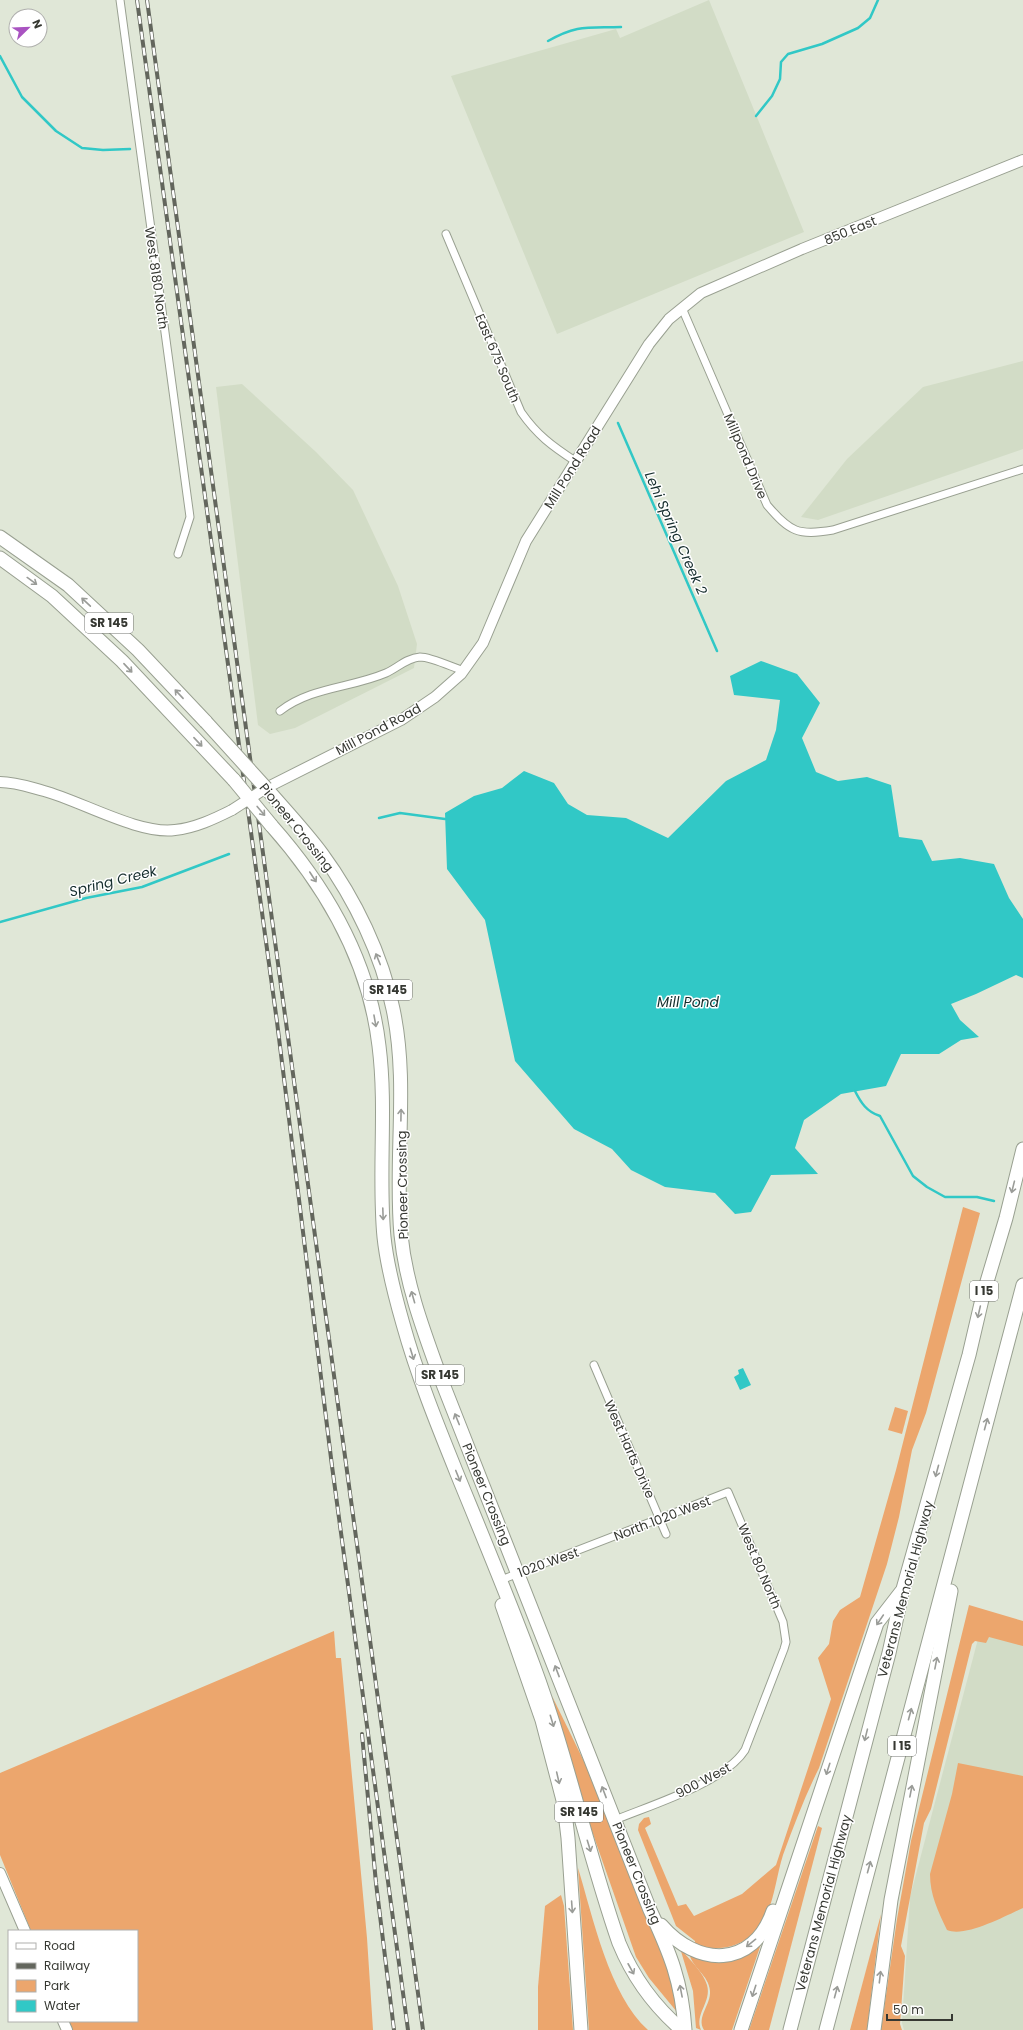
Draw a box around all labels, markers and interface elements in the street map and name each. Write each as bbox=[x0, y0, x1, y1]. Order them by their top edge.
north arrow bbox=[8, 8, 48, 48]
text: N bbox=[28, 17, 46, 31]
street label: 850 East bbox=[821, 211, 879, 250]
street label: West 8180 North bbox=[140, 226, 173, 331]
street label: East 675 South bbox=[470, 311, 525, 406]
street label: Millpond Drive bbox=[719, 411, 772, 502]
street label: Mill Pond Road bbox=[539, 422, 606, 512]
water label: Lehi Spring Creek 2 bbox=[640, 468, 712, 598]
one-way arrow bbox=[26, 577, 37, 585]
one-way arrow bbox=[81, 598, 92, 607]
road number: SR 145 bbox=[85, 613, 133, 633]
one-way arrow bbox=[124, 662, 133, 673]
one-way arrow bbox=[174, 689, 184, 699]
street label: Mill Pond Road bbox=[332, 699, 424, 760]
one-way arrow bbox=[193, 737, 202, 747]
street label: Pioneer Crossing bbox=[255, 779, 338, 876]
one-way arrow bbox=[256, 806, 265, 817]
water label: Spring Creek bbox=[67, 860, 160, 902]
one-way arrow bbox=[310, 871, 318, 883]
one-way arrow bbox=[374, 954, 381, 966]
road number: SR 145 bbox=[364, 980, 412, 1000]
water label: Mill Pond bbox=[657, 992, 720, 1012]
one-way arrow bbox=[371, 1014, 379, 1027]
one-way arrow bbox=[397, 1109, 405, 1122]
street label: Pioneer Crossing bbox=[392, 1130, 413, 1240]
one-way arrow bbox=[1009, 1180, 1017, 1193]
one-way arrow bbox=[379, 1207, 387, 1220]
road number: I 15 bbox=[970, 1281, 998, 1301]
one-way arrow bbox=[409, 1291, 416, 1304]
one-way arrow bbox=[974, 1305, 982, 1318]
one-way arrow bbox=[409, 1348, 416, 1361]
road number: SR 145 bbox=[416, 1365, 464, 1385]
street label: West Harts Drive bbox=[599, 1397, 660, 1501]
one-way arrow bbox=[453, 1414, 461, 1426]
one-way arrow bbox=[983, 1417, 991, 1430]
street label: Pioneer Crossing bbox=[457, 1440, 516, 1548]
one-way arrow bbox=[933, 1464, 940, 1477]
one-way arrow bbox=[455, 1469, 462, 1481]
street label: North 1020 West bbox=[611, 1491, 714, 1546]
street label: Veterans Memorial Highway bbox=[873, 1498, 938, 1680]
street label: West 80 North bbox=[733, 1521, 786, 1612]
street label: 1020 West bbox=[515, 1543, 582, 1582]
one-way arrow bbox=[876, 1614, 884, 1625]
one-way arrow bbox=[933, 1657, 941, 1670]
one-way arrow bbox=[553, 1665, 560, 1677]
one-way arrow bbox=[907, 1708, 914, 1721]
one-way arrow bbox=[549, 1715, 557, 1727]
one-way arrow bbox=[862, 1728, 869, 1741]
road number: I 15 bbox=[888, 1736, 916, 1756]
street label: 900 West bbox=[672, 1758, 735, 1803]
one-way arrow bbox=[824, 1762, 831, 1775]
one-way arrow bbox=[555, 1771, 563, 1784]
one-way arrow bbox=[908, 1784, 916, 1797]
one-way arrow bbox=[600, 1786, 608, 1798]
road number: SR 145 bbox=[555, 1802, 603, 1822]
street label: Veterans Memorial Highway bbox=[791, 1812, 856, 1994]
street label: Pioneer Crossing bbox=[607, 1819, 666, 1927]
one-way arrow bbox=[586, 1839, 593, 1852]
one-way arrow bbox=[866, 1860, 874, 1873]
one-way arrow bbox=[569, 1900, 576, 1913]
legend bbox=[8, 1930, 138, 2022]
text: Road bbox=[44, 1937, 75, 1954]
one-way arrow bbox=[746, 1939, 757, 1947]
text: Railway bbox=[44, 1957, 90, 1974]
one-way arrow bbox=[628, 1963, 635, 1975]
one-way arrow bbox=[876, 1971, 884, 1984]
text: Park bbox=[44, 1977, 71, 1994]
one-way arrow bbox=[677, 1985, 685, 1998]
one-way arrow bbox=[750, 1985, 757, 1998]
one-way arrow bbox=[833, 1986, 840, 1999]
scale bar bbox=[887, 1996, 952, 2022]
text: Water bbox=[44, 1997, 81, 2014]
text: 50 m bbox=[893, 2001, 924, 2018]

